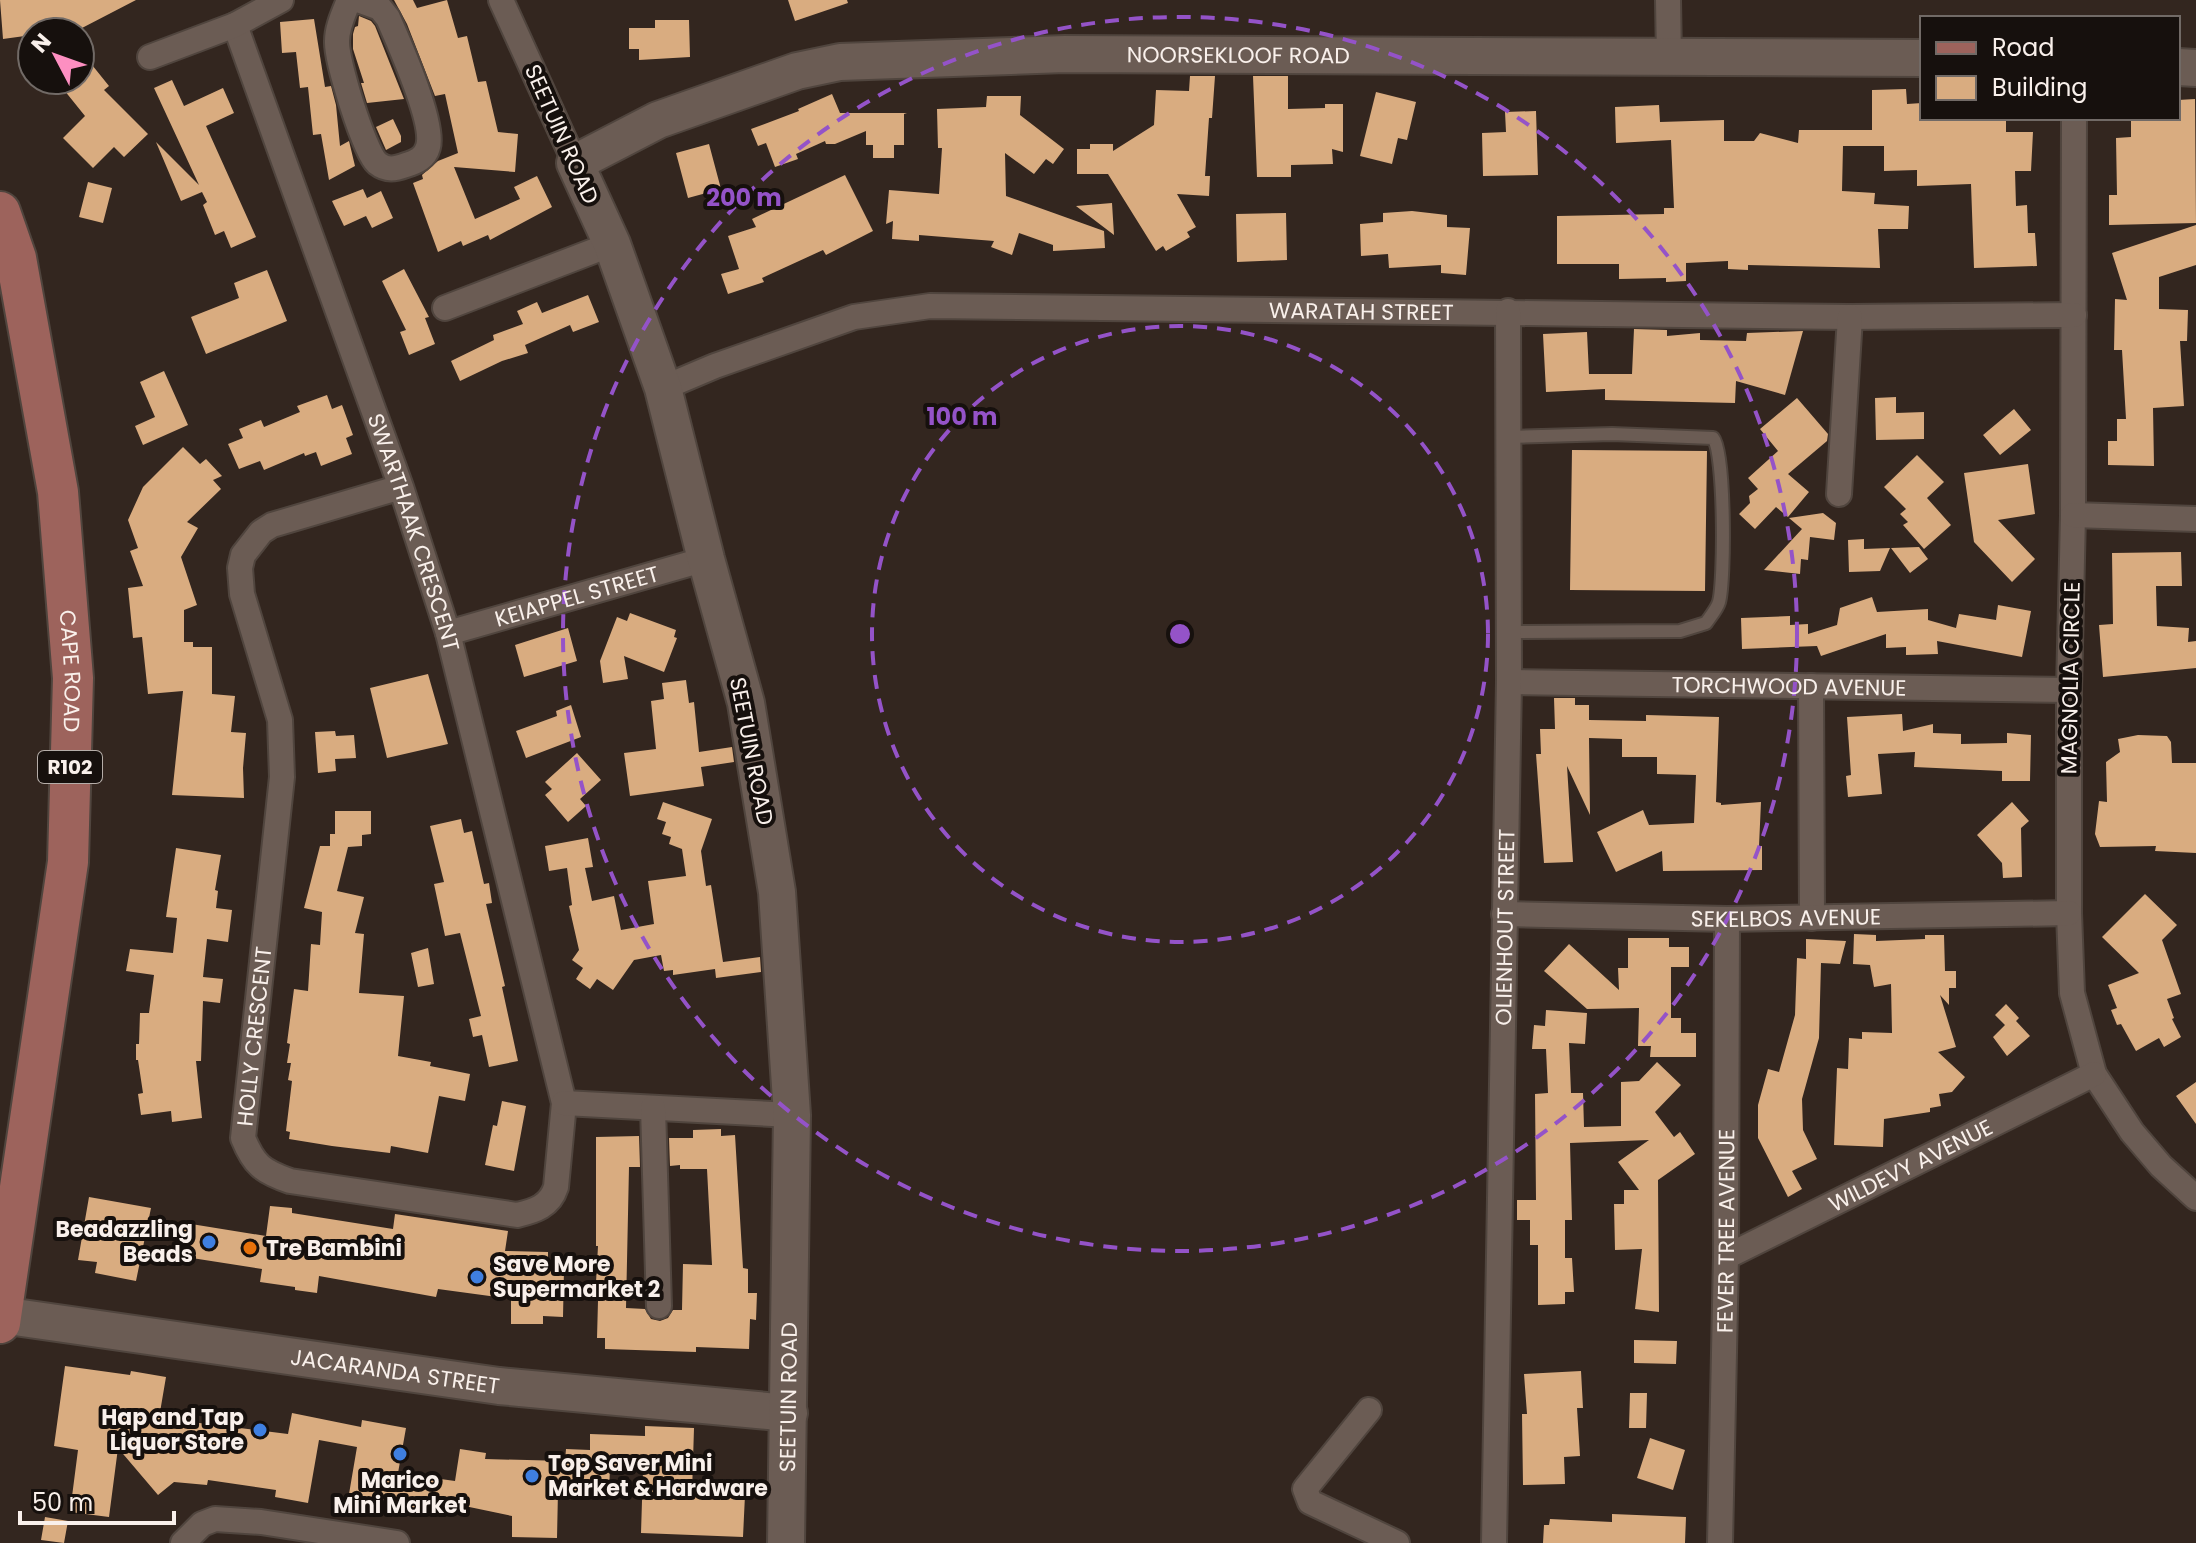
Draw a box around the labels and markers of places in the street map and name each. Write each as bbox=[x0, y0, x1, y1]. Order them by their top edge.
centre of rings bbox=[1166, 620, 1194, 648]
place label: Beadazzling Beads bbox=[56, 1214, 193, 1270]
marker: Beadazzling Beads bbox=[200, 1233, 218, 1251]
place label: Tre Bambini bbox=[266, 1233, 402, 1264]
marker: Tre Bambini bbox=[241, 1239, 259, 1257]
place label: Save More Supermarket 2 bbox=[493, 1249, 660, 1305]
marker: Save More Supermarket 2 bbox=[468, 1268, 486, 1286]
place label: Hap and Tap Liquor Store bbox=[101, 1402, 244, 1458]
marker: Hap and Tap Liquor Store bbox=[251, 1421, 269, 1439]
marker: Marico Mini Market bbox=[391, 1445, 409, 1463]
place label: Top Saver Mini Market & Hardware bbox=[548, 1448, 768, 1504]
place label: Marico Mini Market bbox=[333, 1465, 467, 1521]
marker: Top Saver Mini Market & Hardware bbox=[523, 1467, 541, 1485]

